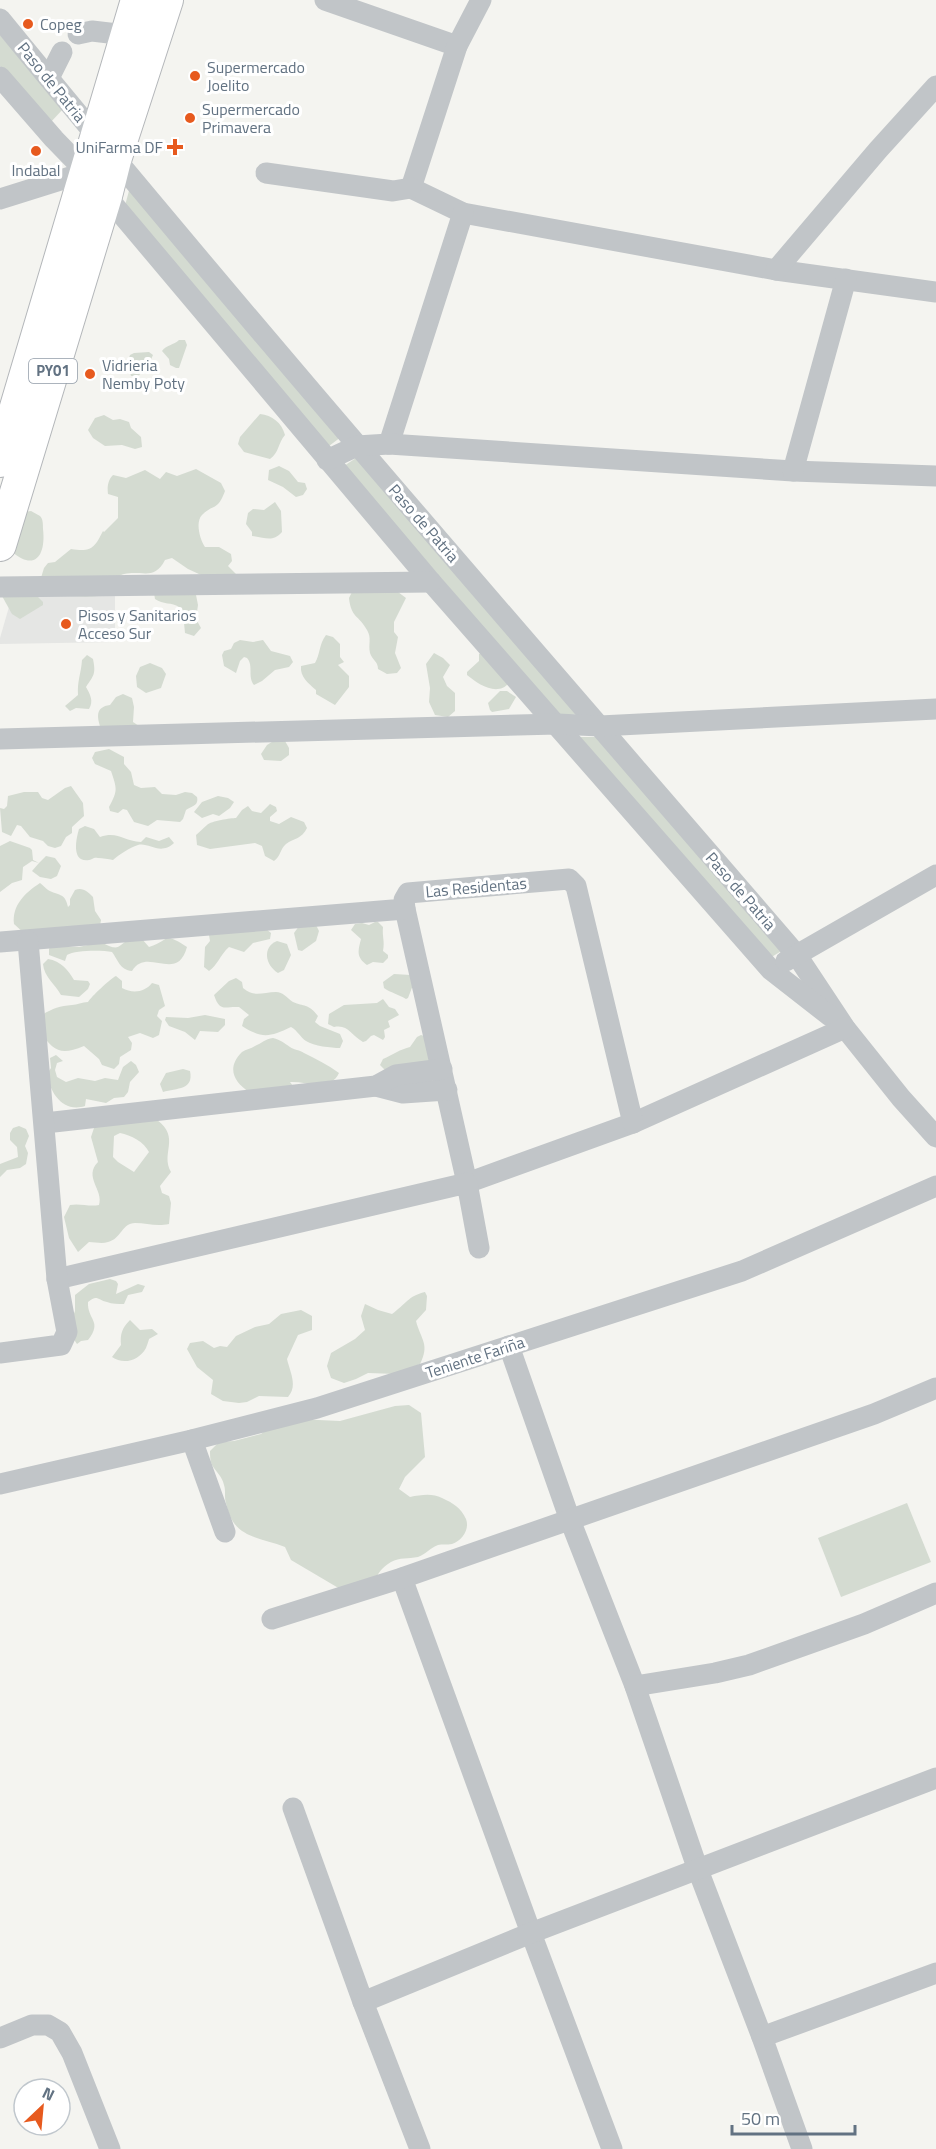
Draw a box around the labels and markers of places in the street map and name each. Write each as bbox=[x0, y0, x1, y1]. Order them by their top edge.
place label: Copeg bbox=[40, 12, 82, 36]
marker: Copeg bbox=[21, 17, 35, 31]
place label: Supermercado Joelito bbox=[207, 55, 305, 97]
marker: Supermercado Joelito bbox=[188, 69, 202, 83]
place label: Supermercado Primavera bbox=[202, 97, 300, 139]
marker: Supermercado Primavera bbox=[183, 111, 197, 125]
place label: UniFarma DF bbox=[76, 135, 163, 159]
marker: UniFarma DF bbox=[168, 140, 182, 154]
marker: Indabal bbox=[29, 144, 43, 158]
place label: Indabal bbox=[11, 158, 61, 182]
place label: Vidrieria Nemby Poty bbox=[102, 353, 185, 395]
marker: Vidrieria Nemby Poty bbox=[83, 367, 97, 381]
place label: Pisos y Sanitarios Acceso Sur bbox=[78, 603, 196, 645]
marker: Pisos y Sanitarios Acceso Sur bbox=[59, 617, 73, 631]

